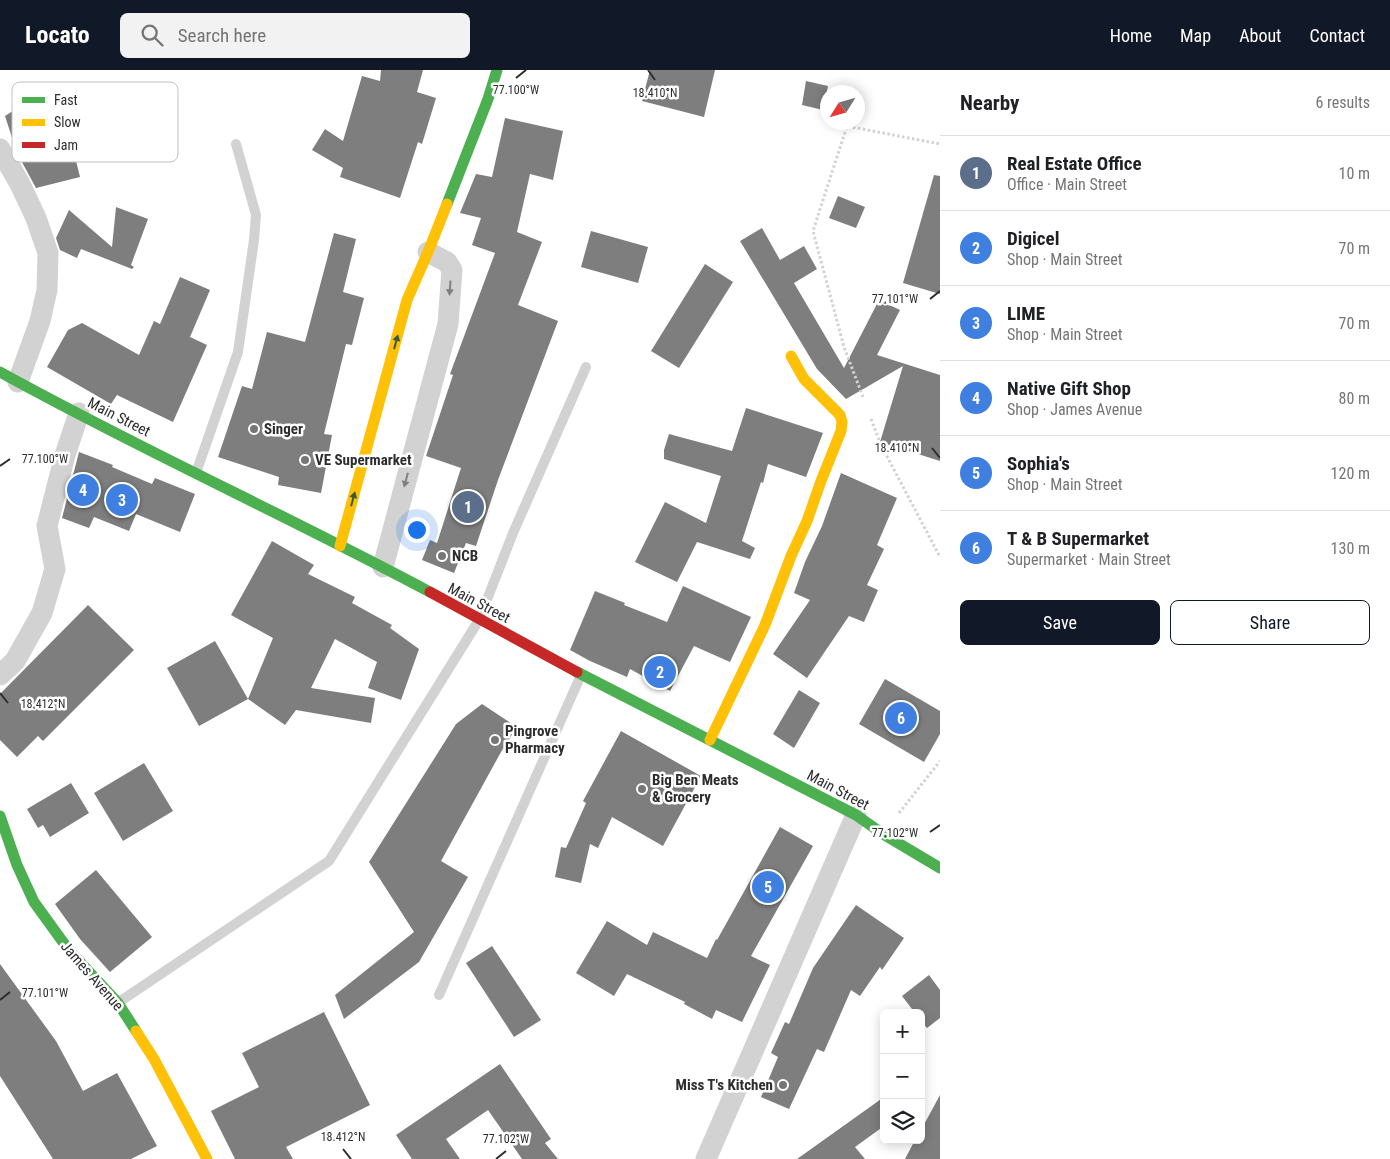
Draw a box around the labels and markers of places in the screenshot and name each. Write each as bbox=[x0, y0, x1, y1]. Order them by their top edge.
place label: Singer bbox=[264, 420, 303, 438]
marker: Singer bbox=[248, 423, 260, 435]
place label: VE Supermarket bbox=[315, 451, 412, 469]
marker: VE Supermarket bbox=[299, 454, 311, 466]
pin: 4 bbox=[67, 471, 99, 509]
pin: 3 bbox=[106, 481, 138, 519]
pin: 1 bbox=[452, 488, 484, 526]
place label: NCB bbox=[452, 547, 478, 565]
marker: NCB bbox=[436, 550, 448, 562]
pin: 2 bbox=[644, 653, 676, 691]
pin: 6 bbox=[885, 699, 917, 737]
place label: Pingrove Pharmacy bbox=[505, 722, 565, 757]
marker: Pingrove Pharmacy bbox=[489, 734, 501, 746]
place label: Big Ben Meats & Grocery bbox=[652, 771, 739, 806]
marker: Big Ben Meats & Grocery bbox=[636, 783, 648, 795]
pin: 5 bbox=[752, 868, 784, 906]
place label: Miss T's Kitchen bbox=[676, 1076, 773, 1094]
marker: Miss T's Kitchen bbox=[777, 1079, 789, 1091]

